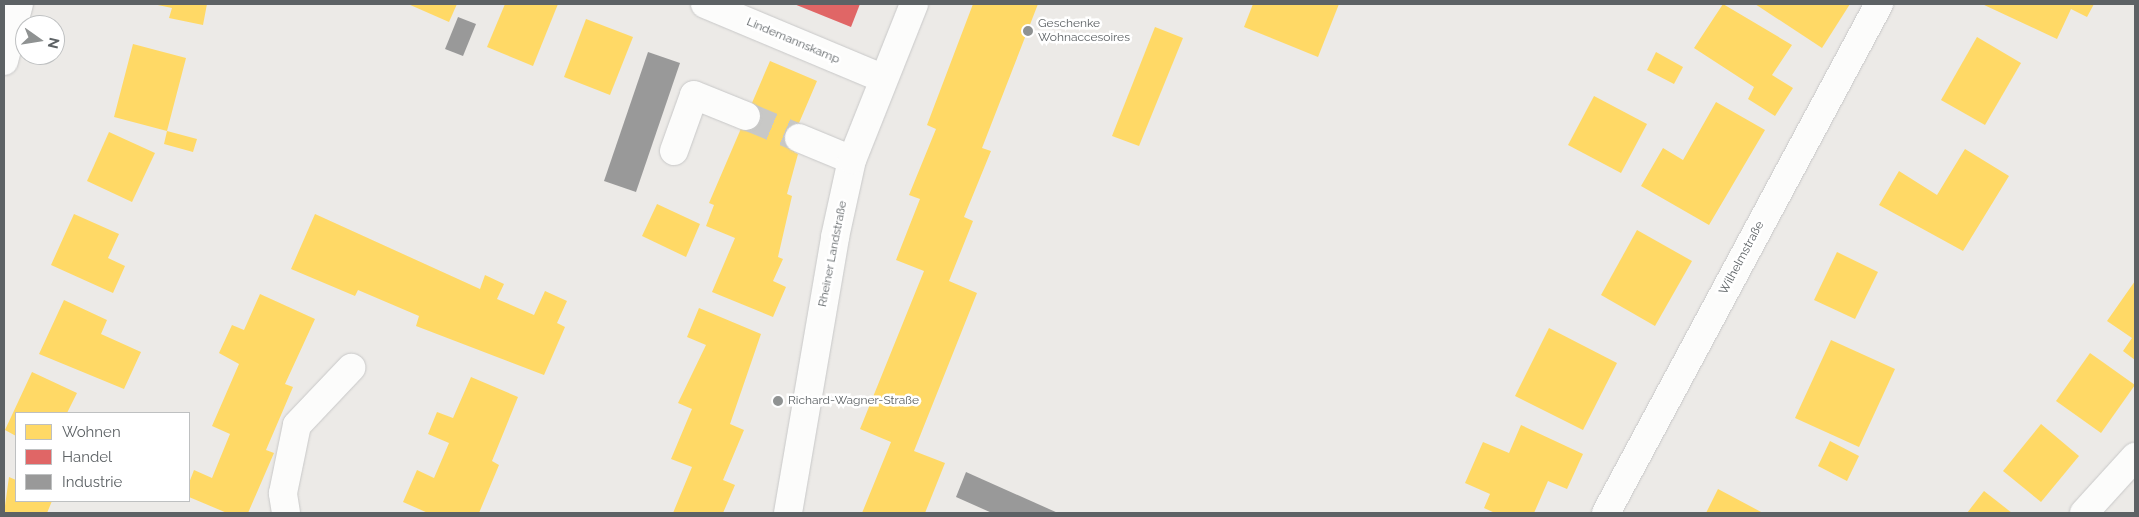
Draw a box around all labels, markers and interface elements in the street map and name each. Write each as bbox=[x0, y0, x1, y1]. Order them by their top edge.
north arrow bbox=[15, 15, 65, 65]
street label: Lindemannskamp bbox=[744, 15, 842, 67]
place label: Geschenke Wohnaccesoires bbox=[1038, 17, 1130, 45]
marker: Geschenke Wohnaccesoires bbox=[1022, 25, 1034, 37]
text: N bbox=[45, 36, 63, 50]
street label: Rheiner Landstraße bbox=[816, 200, 850, 308]
street label: Wilhelmstraße bbox=[1717, 219, 1767, 297]
place label: Richard-Wagner-Straße bbox=[788, 394, 919, 408]
marker: Richard-Wagner-Straße bbox=[772, 395, 784, 407]
legend bbox=[15, 412, 190, 502]
text: Wohnen bbox=[62, 423, 121, 441]
text: Handel bbox=[62, 448, 112, 466]
text: Industrie bbox=[62, 473, 122, 491]

